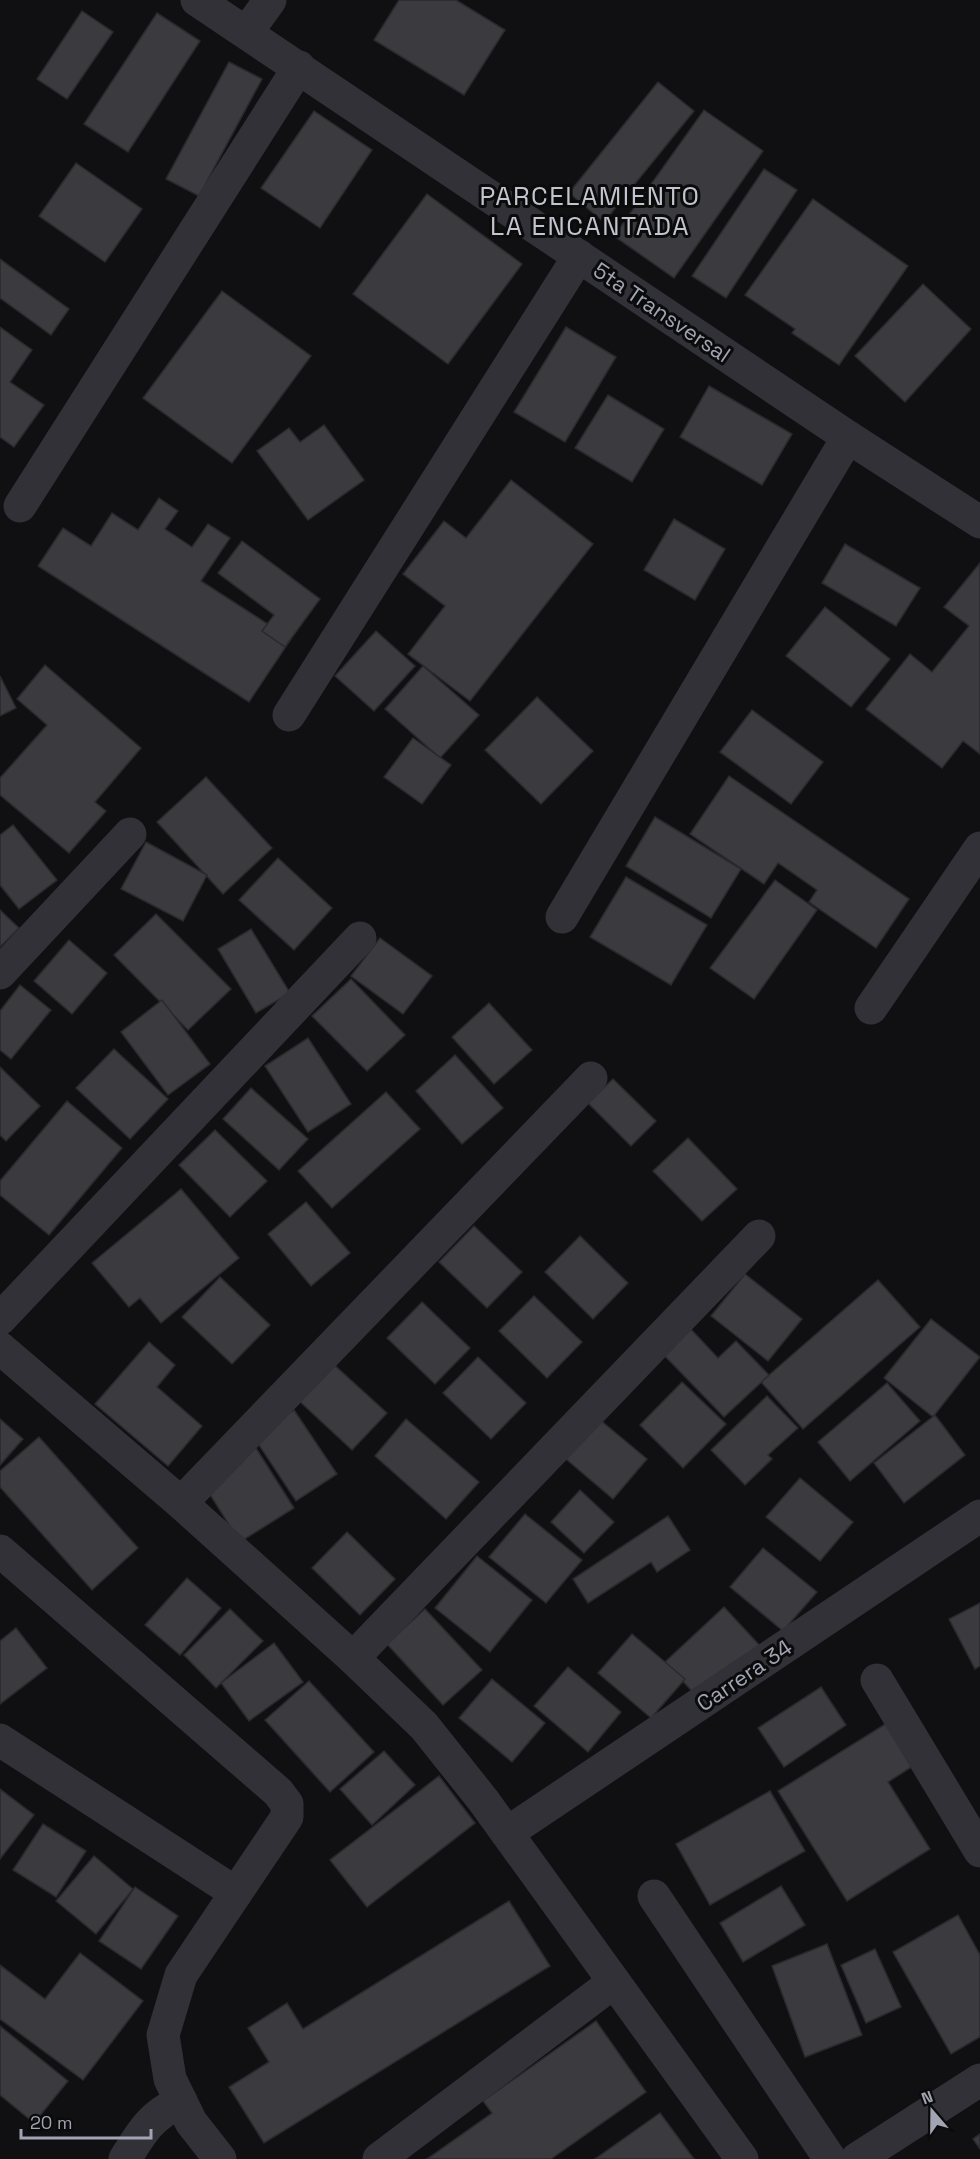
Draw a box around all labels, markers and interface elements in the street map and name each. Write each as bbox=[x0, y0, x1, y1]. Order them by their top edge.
district label: PARCELAMIENTO LA ENCANTADA bbox=[480, 179, 700, 243]
street label: 5ta Transversal bbox=[588, 256, 736, 368]
street label: Carrera 34 bbox=[691, 1633, 797, 1717]
north arrow bbox=[902, 2081, 962, 2141]
text: N bbox=[918, 2086, 936, 2109]
scale bar bbox=[21, 2102, 152, 2140]
text: 20 m bbox=[30, 2111, 73, 2134]

